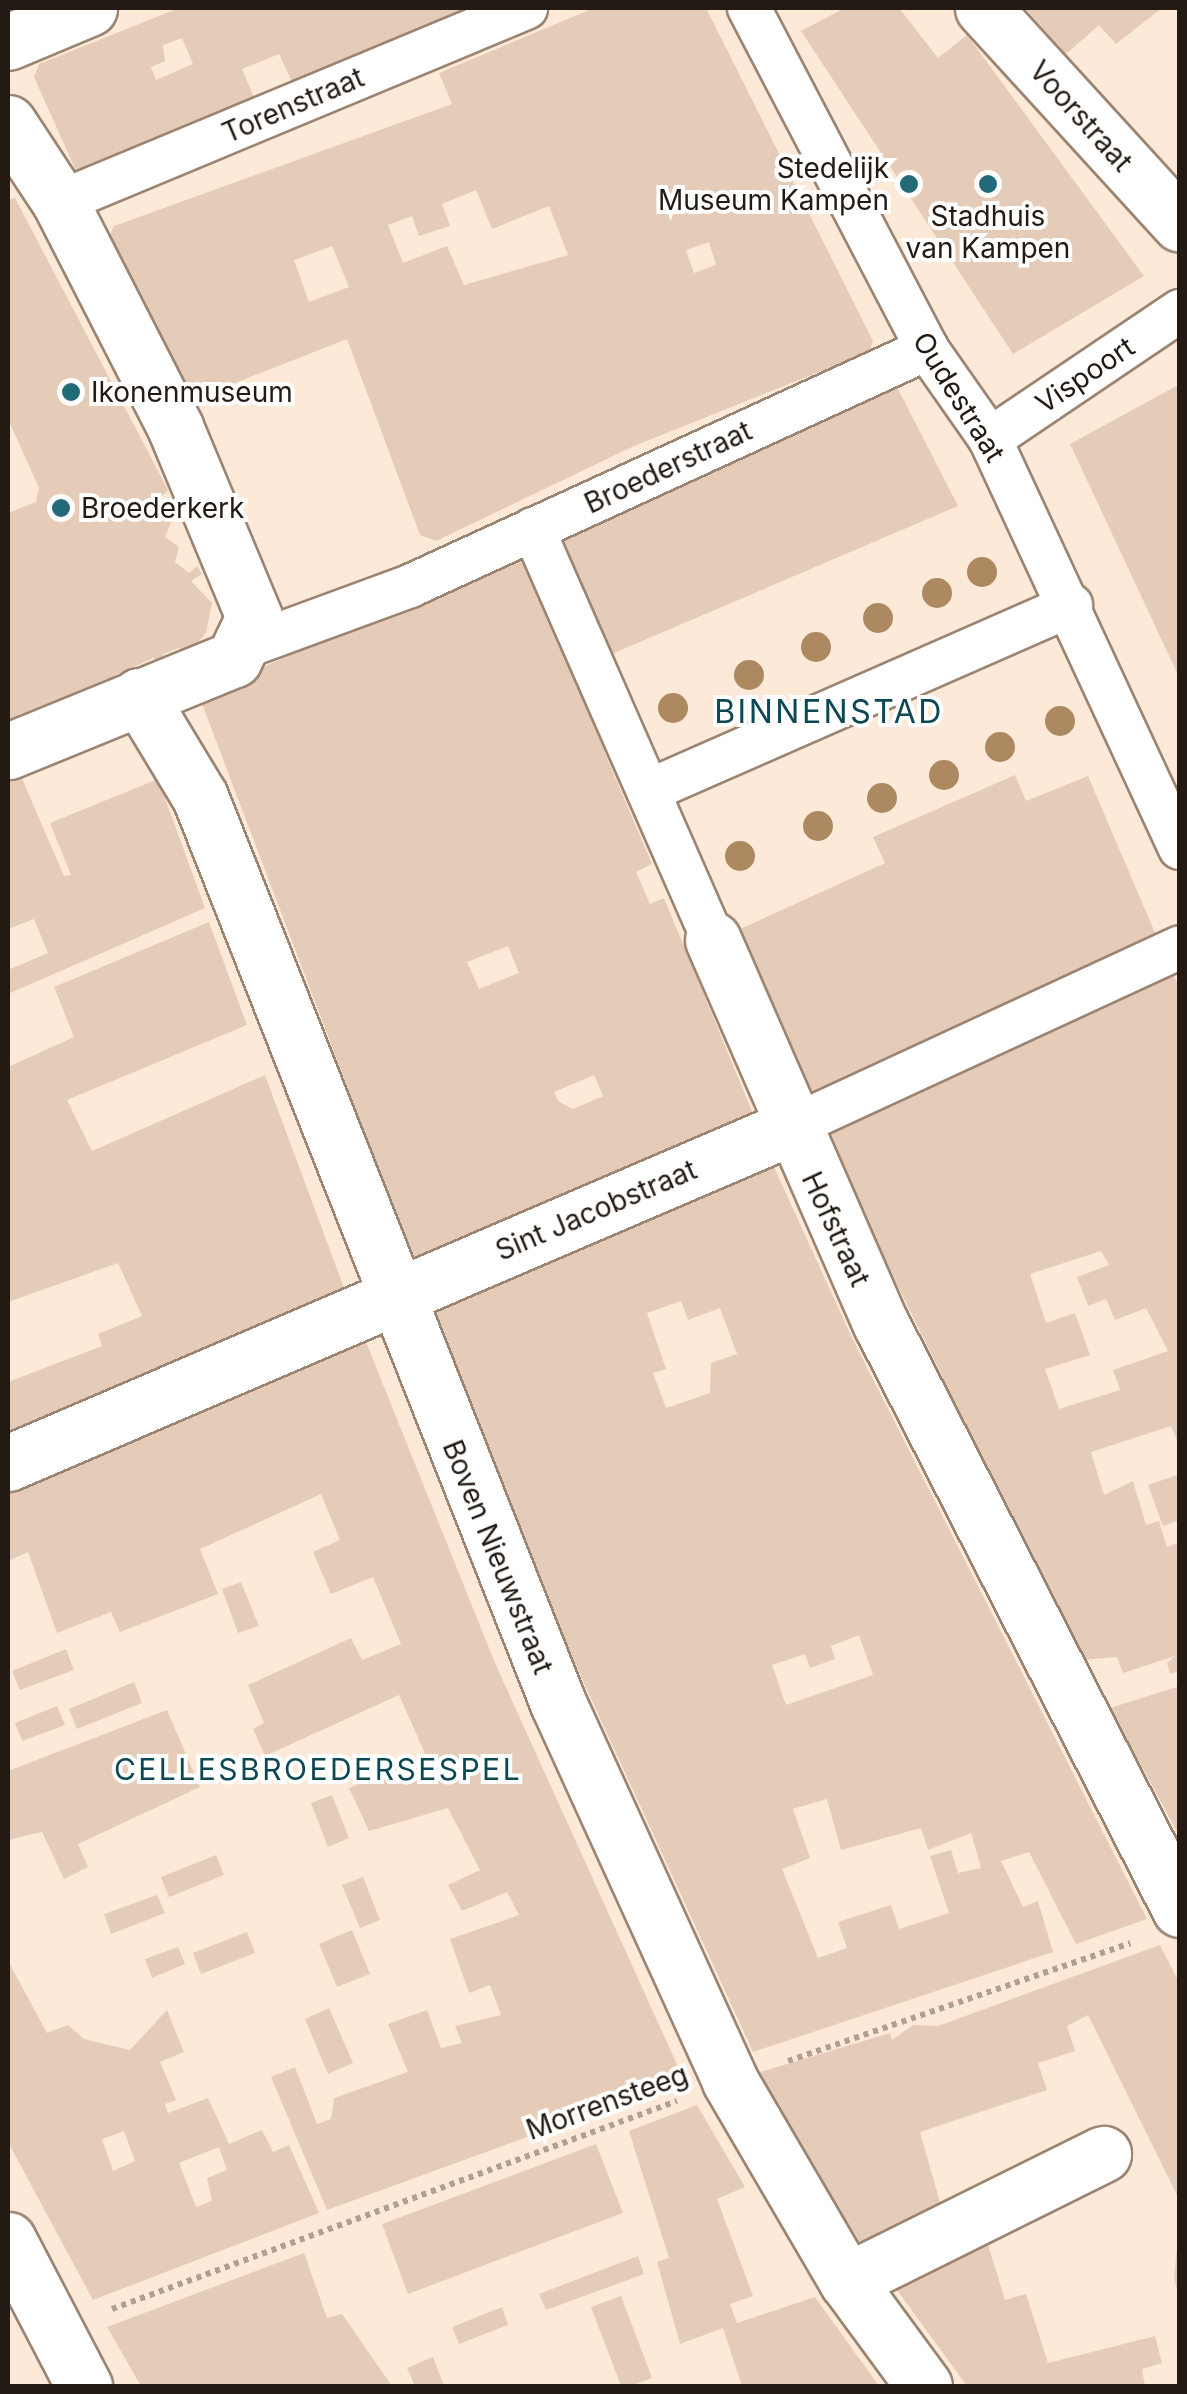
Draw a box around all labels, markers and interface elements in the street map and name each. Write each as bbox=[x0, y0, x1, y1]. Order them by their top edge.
street label: Voorstraat bbox=[1023, 54, 1139, 178]
street label: Torenstraat bbox=[217, 60, 369, 150]
place label: Stedelijk Museum Kampen bbox=[658, 151, 889, 217]
marker: Stedelijk Museum Kampen bbox=[898, 173, 920, 195]
marker: Stadhuis van Kampen bbox=[977, 173, 999, 195]
place label: Stadhuis van Kampen bbox=[906, 199, 1070, 265]
street label: Oudestraat bbox=[906, 326, 1012, 468]
street label: Vispoort bbox=[1029, 330, 1141, 420]
place label: Ikonenmuseum bbox=[91, 375, 293, 409]
marker: Ikonenmuseum bbox=[60, 381, 82, 403]
street label: Broederstraat bbox=[579, 414, 757, 520]
place label: Broederkerk bbox=[81, 491, 244, 525]
marker: Broederkerk bbox=[50, 497, 72, 519]
district label: BINNENSTAD bbox=[714, 693, 944, 731]
street label: Sint Jacobstraat bbox=[490, 1153, 702, 1267]
street label: Hofstraat bbox=[795, 1166, 877, 1292]
street label: Boven Nieuwstraat bbox=[436, 1435, 560, 1679]
district label: CELLESBROEDERSESPEL bbox=[114, 1751, 522, 1787]
street label: Morrensteeg bbox=[522, 2057, 692, 2147]

